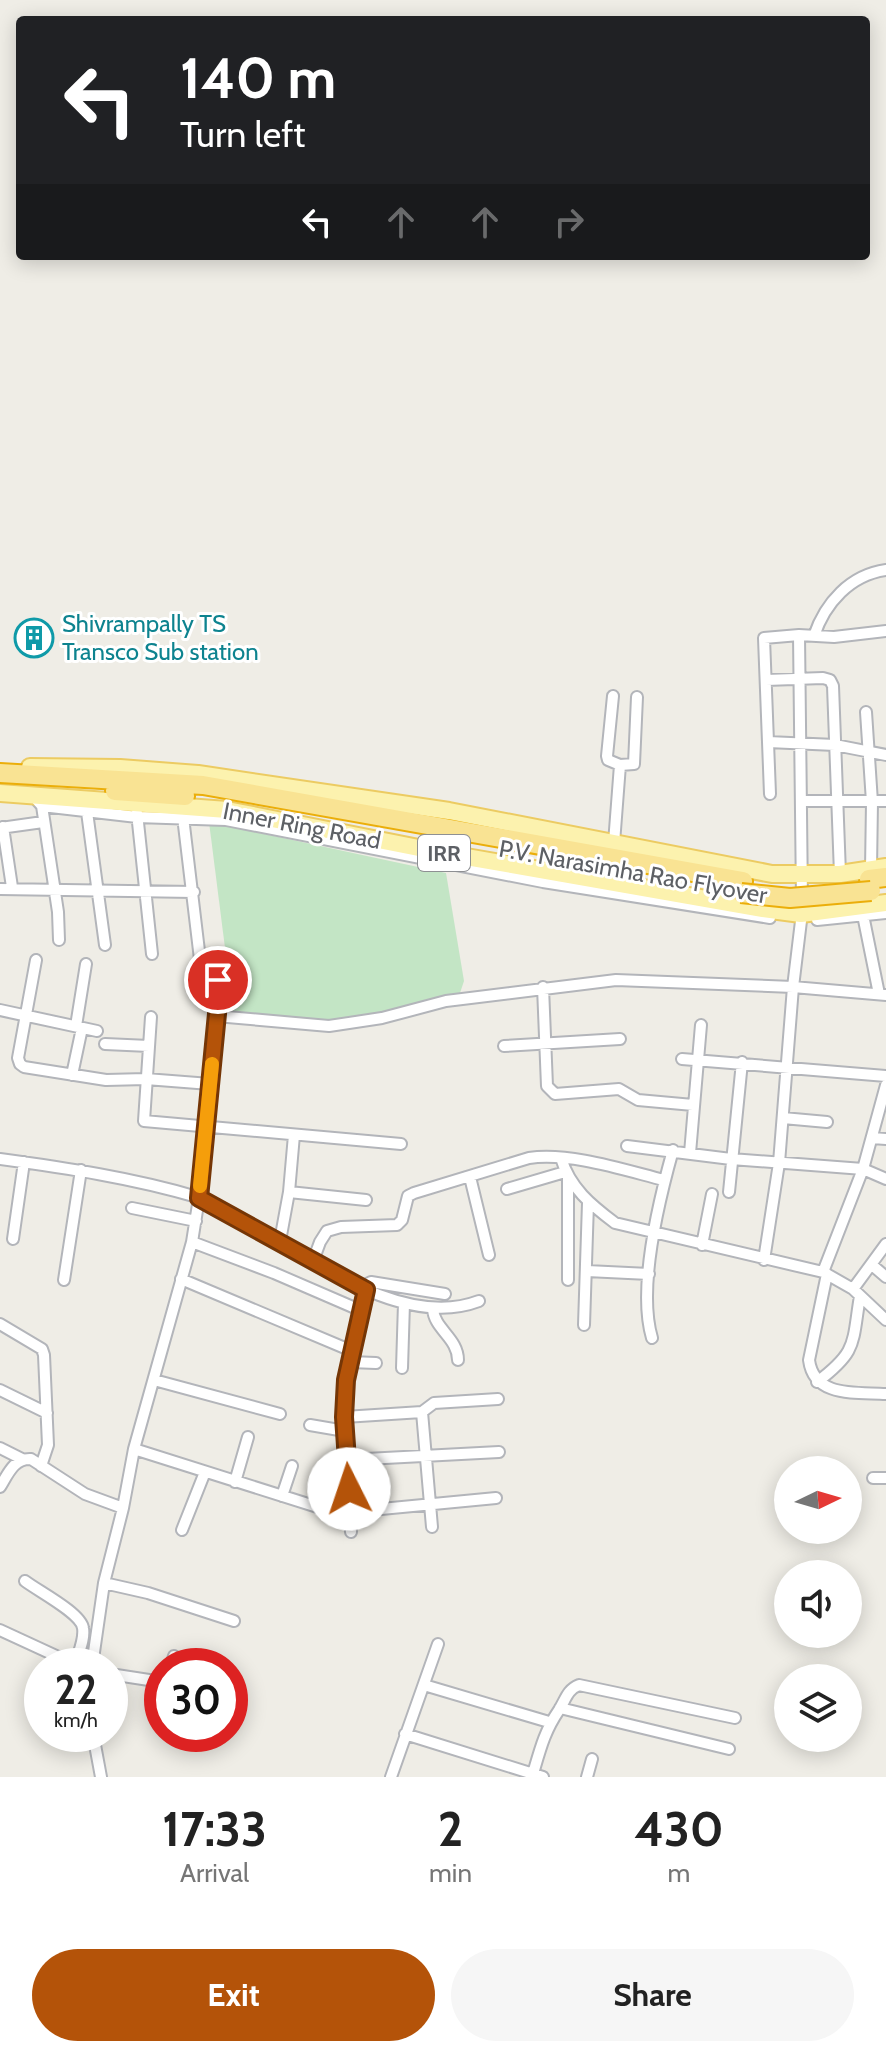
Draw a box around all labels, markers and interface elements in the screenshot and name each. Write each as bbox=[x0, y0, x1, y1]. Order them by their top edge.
text: 140 m bbox=[180, 44, 336, 112]
icon: left bbox=[48, 48, 152, 152]
text: Turn left bbox=[180, 112, 305, 156]
icon: left bbox=[295, 200, 339, 244]
icon: ahead bbox=[379, 200, 423, 244]
icon: ahead bbox=[463, 200, 507, 244]
icon: right bbox=[547, 200, 591, 244]
place label: Shivrampally TS Transco Sub station bbox=[62, 609, 259, 666]
building icon: Shivrampally TS Transco Sub station bbox=[13, 617, 55, 659]
street label: Inner Ring Road bbox=[221, 796, 384, 855]
street label: P.V. Narasimha Rao Flyover bbox=[497, 834, 770, 909]
road number: IRR bbox=[418, 835, 470, 871]
pin bbox=[184, 946, 252, 1014]
icon: arrive bbox=[196, 958, 240, 1002]
position arrow bbox=[307, 1447, 391, 1531]
north arrow bbox=[774, 1456, 862, 1544]
map controls bbox=[774, 1456, 862, 1752]
button: sound bbox=[774, 1560, 862, 1648]
speed limit sign: 30 bbox=[144, 1648, 248, 1752]
button: layers bbox=[774, 1664, 862, 1752]
text: 22 bbox=[55, 1665, 97, 1714]
text: km/h bbox=[54, 1708, 98, 1732]
text: 17:33 bbox=[162, 1800, 267, 1858]
text: 2 bbox=[438, 1800, 463, 1858]
text: 430 bbox=[634, 1800, 724, 1858]
text: Arrival bbox=[180, 1857, 249, 1889]
text: min bbox=[429, 1857, 472, 1889]
text: m bbox=[668, 1857, 690, 1889]
button: Exit bbox=[32, 1949, 435, 2041]
button: Share bbox=[451, 1949, 854, 2041]

